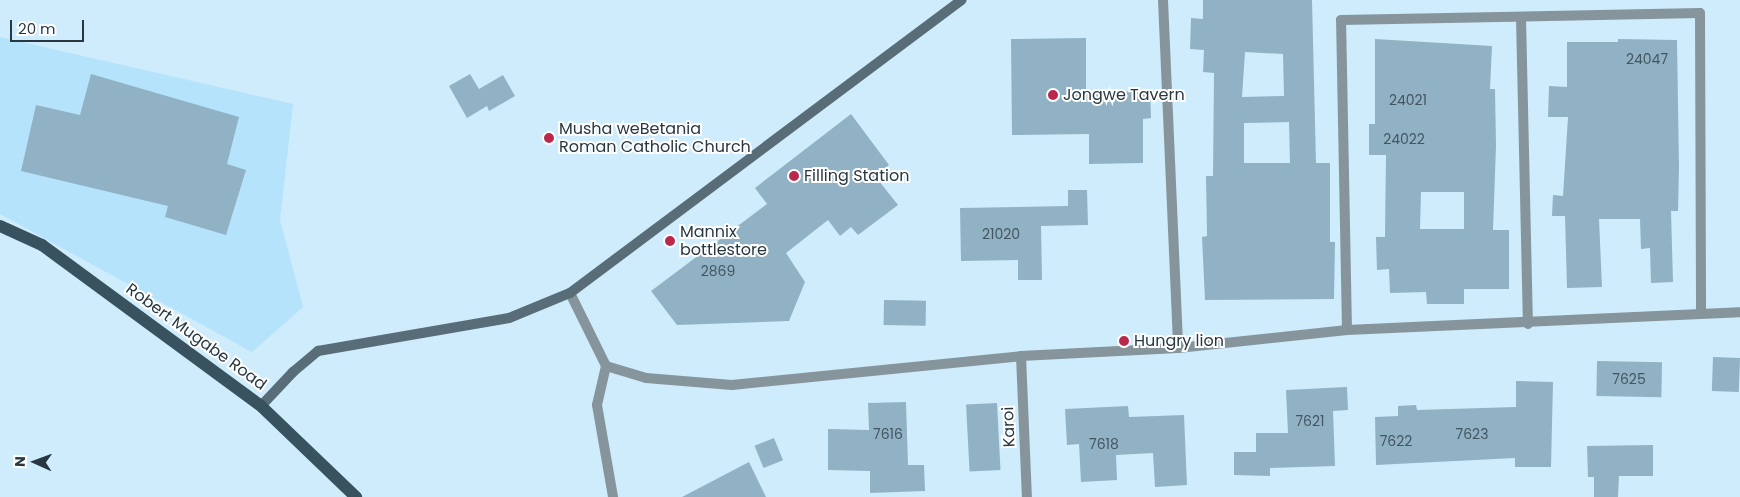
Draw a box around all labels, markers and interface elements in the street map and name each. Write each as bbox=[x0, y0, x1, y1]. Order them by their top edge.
scale bar bbox=[12, 10, 86, 42]
text: 20 m bbox=[18, 18, 56, 39]
house number: 24047 bbox=[1626, 51, 1668, 67]
place label: Jongwe Tavern bbox=[1063, 85, 1185, 105]
marker: Jongwe Tavern bbox=[1047, 89, 1059, 101]
house number: 24021 bbox=[1389, 92, 1427, 108]
place label: Musha weBetania Roman Catholic Church bbox=[559, 119, 751, 157]
house number: 24022 bbox=[1383, 131, 1425, 147]
marker: Musha weBetania Roman Catholic Church bbox=[543, 132, 555, 144]
place label: Filling Station bbox=[804, 166, 909, 186]
marker: Filling Station bbox=[788, 170, 800, 182]
place label: Mannix bottlestore bbox=[680, 222, 767, 260]
house number: 21020 bbox=[982, 226, 1020, 242]
marker: Mannix bottlestore bbox=[664, 235, 676, 247]
house number: 2869 bbox=[701, 263, 735, 279]
street label: Robert Mugabe Road bbox=[122, 280, 270, 394]
place label: Hungry lion bbox=[1134, 331, 1224, 351]
marker: Hungry lion bbox=[1118, 335, 1130, 347]
house number: 7625 bbox=[1612, 371, 1646, 387]
street label: Karoi bbox=[999, 406, 1019, 448]
house number: 7621 bbox=[1295, 413, 1325, 429]
house number: 7616 bbox=[873, 426, 903, 442]
house number: 7623 bbox=[1456, 426, 1488, 442]
house number: 7622 bbox=[1380, 433, 1412, 449]
house number: 7618 bbox=[1089, 436, 1119, 452]
north arrow bbox=[10, 437, 60, 487]
text: N bbox=[10, 456, 30, 467]

